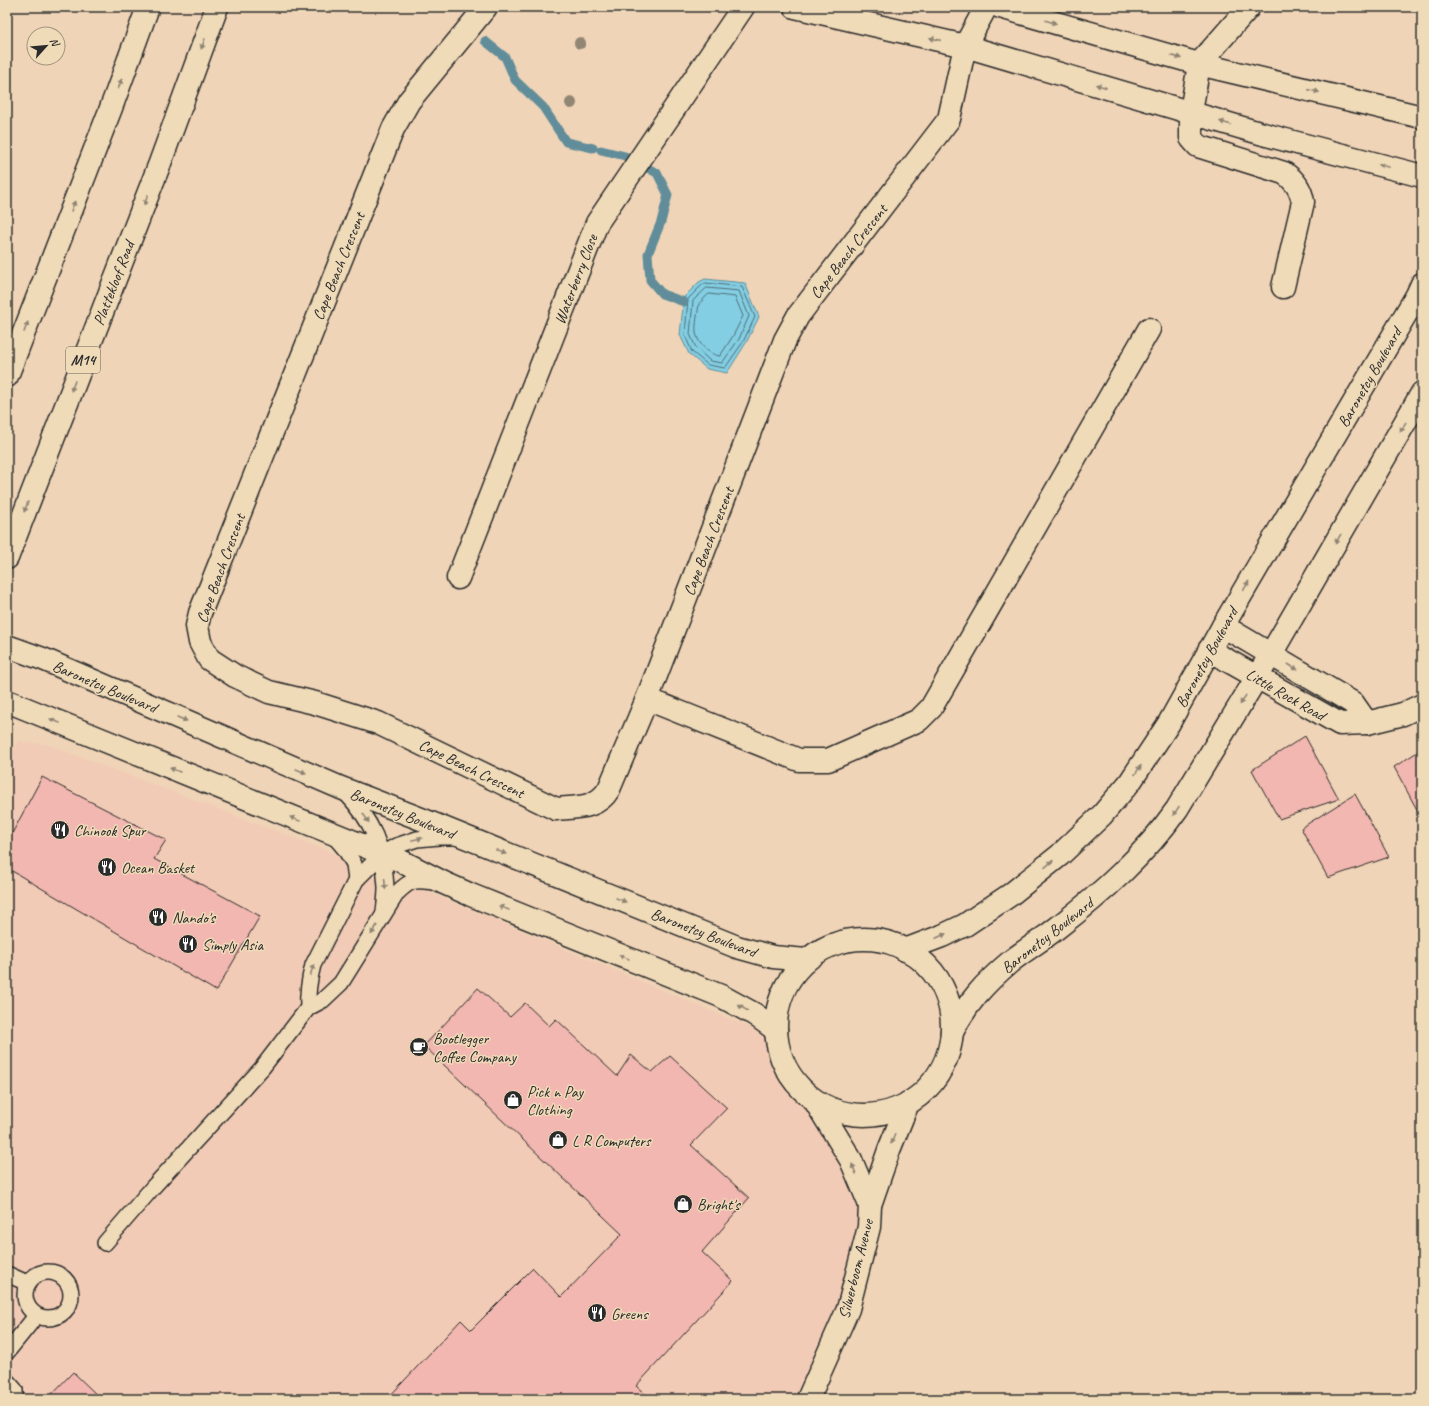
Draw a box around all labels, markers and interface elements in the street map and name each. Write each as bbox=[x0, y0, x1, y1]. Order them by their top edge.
one-way arrow bbox=[1045, 19, 1057, 25]
north arrow bbox=[26, 26, 66, 66]
text: N bbox=[47, 35, 64, 50]
one-way arrow bbox=[929, 36, 941, 42]
one-way arrow bbox=[200, 38, 206, 50]
one-way arrow bbox=[1170, 54, 1182, 60]
one-way arrow bbox=[117, 78, 123, 90]
one-way arrow bbox=[1094, 83, 1106, 89]
one-way arrow bbox=[1308, 88, 1320, 94]
one-way arrow bbox=[1219, 120, 1231, 126]
one-way arrow bbox=[1378, 163, 1390, 169]
one-way arrow bbox=[142, 194, 148, 206]
one-way arrow bbox=[71, 199, 77, 211]
street label: Cape Beach Crescent bbox=[806, 199, 893, 303]
street label: Cape Beach Crescent bbox=[308, 208, 370, 323]
street label: Waterberry Close bbox=[550, 230, 603, 327]
street label: Plattekloof Road bbox=[89, 236, 140, 328]
one-way arrow bbox=[24, 320, 30, 332]
street label: Baronetcy Boulevard bbox=[1333, 322, 1408, 431]
road number: M14 bbox=[66, 347, 100, 373]
one-way arrow bbox=[70, 381, 76, 393]
one-way arrow bbox=[1399, 421, 1406, 433]
street label: Cape Beach Crescent bbox=[679, 483, 739, 598]
one-way arrow bbox=[23, 502, 29, 514]
street label: Cape Beach Crescent bbox=[192, 509, 251, 626]
one-way arrow bbox=[1334, 534, 1341, 545]
one-way arrow bbox=[1243, 580, 1250, 592]
street label: Baronetcy Boulevard bbox=[1171, 602, 1244, 711]
street label: Baronetcy Boulevard bbox=[49, 656, 162, 719]
one-way arrow bbox=[1287, 663, 1299, 670]
street label: Little Rock Road bbox=[1242, 664, 1331, 727]
one-way arrow bbox=[1240, 694, 1247, 706]
one-way arrow bbox=[176, 716, 187, 722]
one-way arrow bbox=[48, 717, 60, 723]
street label: Cape Beach Crescent bbox=[416, 735, 529, 804]
one-way arrow bbox=[1134, 765, 1142, 775]
one-way arrow bbox=[169, 766, 181, 772]
one-way arrow bbox=[295, 768, 307, 774]
street label: Baronetcy Boulevard bbox=[347, 784, 461, 845]
one-way arrow bbox=[1172, 806, 1180, 816]
one-way arrow bbox=[362, 813, 370, 823]
one-way arrow bbox=[289, 815, 301, 821]
restaurant icon: Chinook Spur bbox=[49, 819, 71, 841]
place label: Chinook Spur bbox=[74, 821, 147, 841]
one-way arrow bbox=[411, 836, 423, 842]
one-way arrow bbox=[495, 849, 507, 855]
restaurant icon: Ocean Basket bbox=[96, 856, 118, 878]
place label: Ocean Basket bbox=[121, 858, 196, 878]
one-way arrow bbox=[1044, 860, 1054, 869]
one-way arrow bbox=[382, 878, 389, 890]
street label: Baronetcy Boulevard bbox=[998, 892, 1100, 978]
one-way arrow bbox=[616, 898, 628, 904]
one-way arrow bbox=[497, 904, 509, 910]
street label: Baronetcy Boulevard bbox=[648, 904, 762, 963]
restaurant icon: Nando's bbox=[147, 906, 169, 928]
place label: Nando's bbox=[172, 908, 217, 928]
one-way arrow bbox=[370, 925, 378, 935]
restaurant icon: Simply Asia bbox=[177, 933, 199, 955]
one-way arrow bbox=[936, 933, 947, 939]
place label: Simply Asia bbox=[202, 935, 265, 955]
one-way arrow bbox=[617, 953, 629, 959]
one-way arrow bbox=[309, 964, 315, 976]
one-way arrow bbox=[737, 1005, 749, 1012]
place label: Bootlegger Coffee Company bbox=[433, 1029, 517, 1067]
cafe icon: Bootlegger Coffee Company bbox=[408, 1036, 430, 1058]
place label: Pick n Pay Clothing bbox=[527, 1082, 584, 1120]
shop icon: Pick n Pay Clothing bbox=[502, 1089, 524, 1111]
shop icon: L R Computers bbox=[547, 1129, 569, 1151]
place label: L R Computers bbox=[572, 1131, 652, 1151]
one-way arrow bbox=[890, 1134, 896, 1146]
one-way arrow bbox=[851, 1162, 857, 1174]
shop icon: Bright's bbox=[672, 1193, 694, 1215]
place label: Bright's bbox=[697, 1195, 741, 1215]
street label: Silwerboom Avenue bbox=[834, 1216, 878, 1321]
restaurant icon: Greens bbox=[586, 1302, 608, 1324]
place label: Greens bbox=[611, 1304, 649, 1324]

